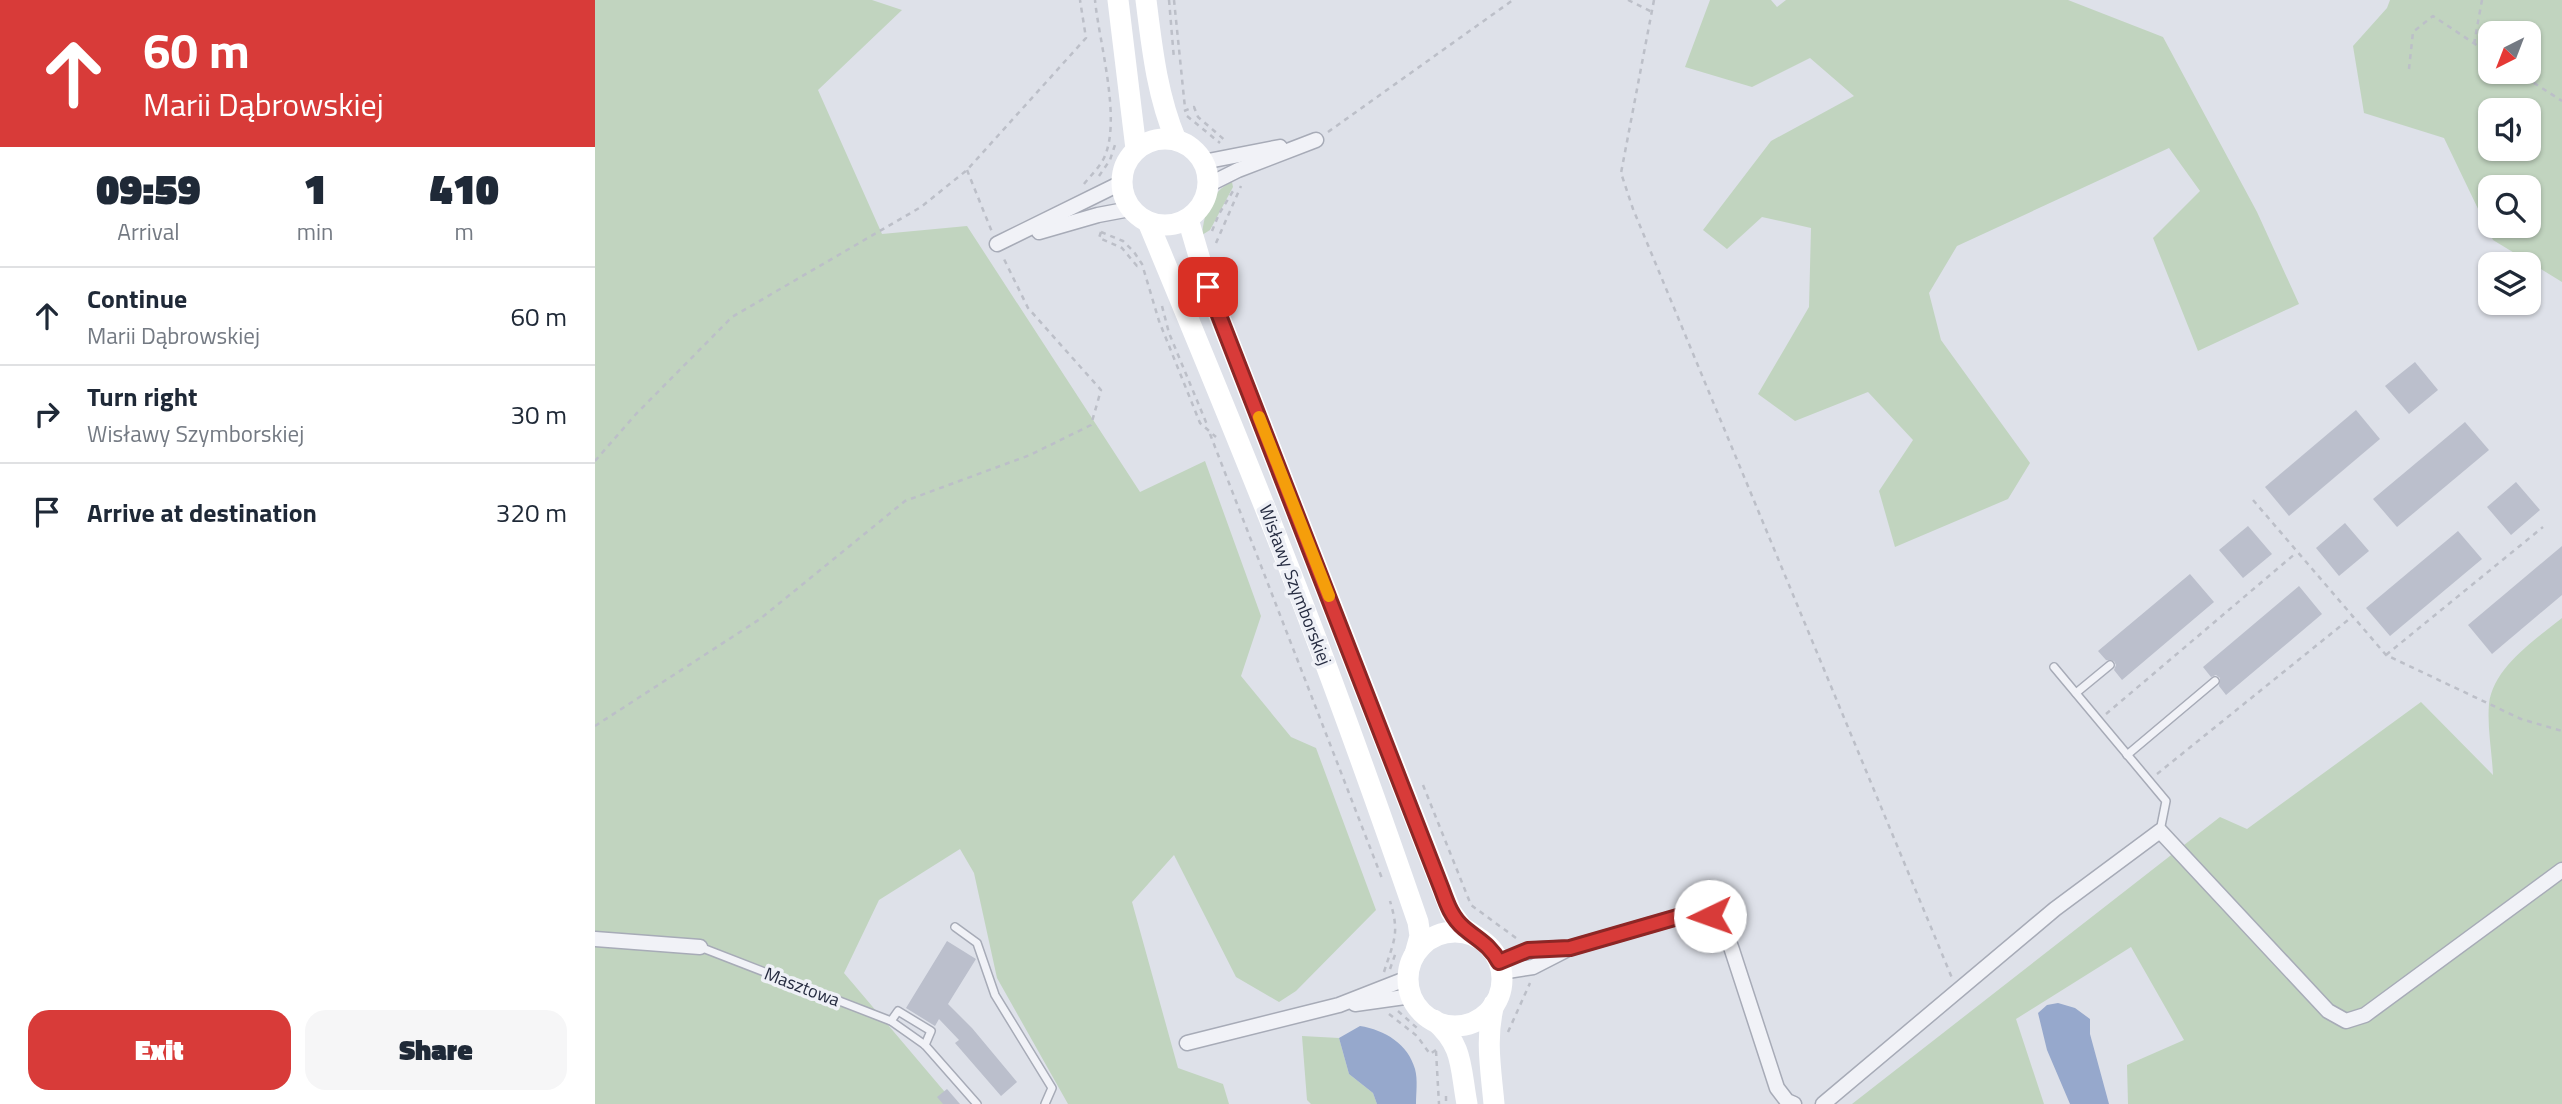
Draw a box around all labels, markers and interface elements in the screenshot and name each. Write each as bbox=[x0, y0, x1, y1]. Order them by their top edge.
text: 60 m bbox=[143, 12, 250, 87]
north arrow bbox=[2478, 21, 2541, 84]
map controls bbox=[2478, 21, 2541, 315]
icon: ahead bbox=[28, 28, 119, 119]
text: Marii Dąbrowskiej bbox=[143, 80, 384, 128]
button: sound bbox=[2478, 98, 2541, 161]
text: 09:59 bbox=[96, 156, 201, 220]
text: 1 bbox=[304, 156, 327, 220]
text: 410 bbox=[430, 156, 499, 220]
button: search bbox=[2478, 175, 2541, 238]
text: Arrival bbox=[117, 214, 180, 249]
text: min bbox=[297, 214, 333, 249]
text: m bbox=[455, 214, 474, 249]
button: layers bbox=[2478, 252, 2541, 315]
pin bbox=[1178, 257, 1238, 317]
icon: arrive bbox=[1189, 268, 1227, 306]
text: Continue bbox=[87, 279, 187, 318]
icon: ahead bbox=[28, 297, 66, 335]
text: 60 m bbox=[510, 297, 567, 336]
text: Marii Dąbrowskiej bbox=[87, 318, 260, 353]
text: Turn right bbox=[87, 377, 198, 416]
icon: right bbox=[28, 395, 66, 433]
text: 30 m bbox=[510, 395, 567, 434]
text: Wisławy Szymborskiej bbox=[87, 416, 304, 451]
icon: arrive bbox=[28, 493, 66, 531]
text: Arrive at destination bbox=[87, 493, 317, 532]
text: 320 m bbox=[496, 493, 567, 532]
street label: Wisławy Szymborskiej bbox=[1252, 501, 1339, 669]
position arrow bbox=[1673, 879, 1747, 953]
street label: Masztowa bbox=[760, 960, 844, 1013]
button: Exit bbox=[28, 1010, 291, 1090]
button: Share bbox=[305, 1010, 567, 1090]

